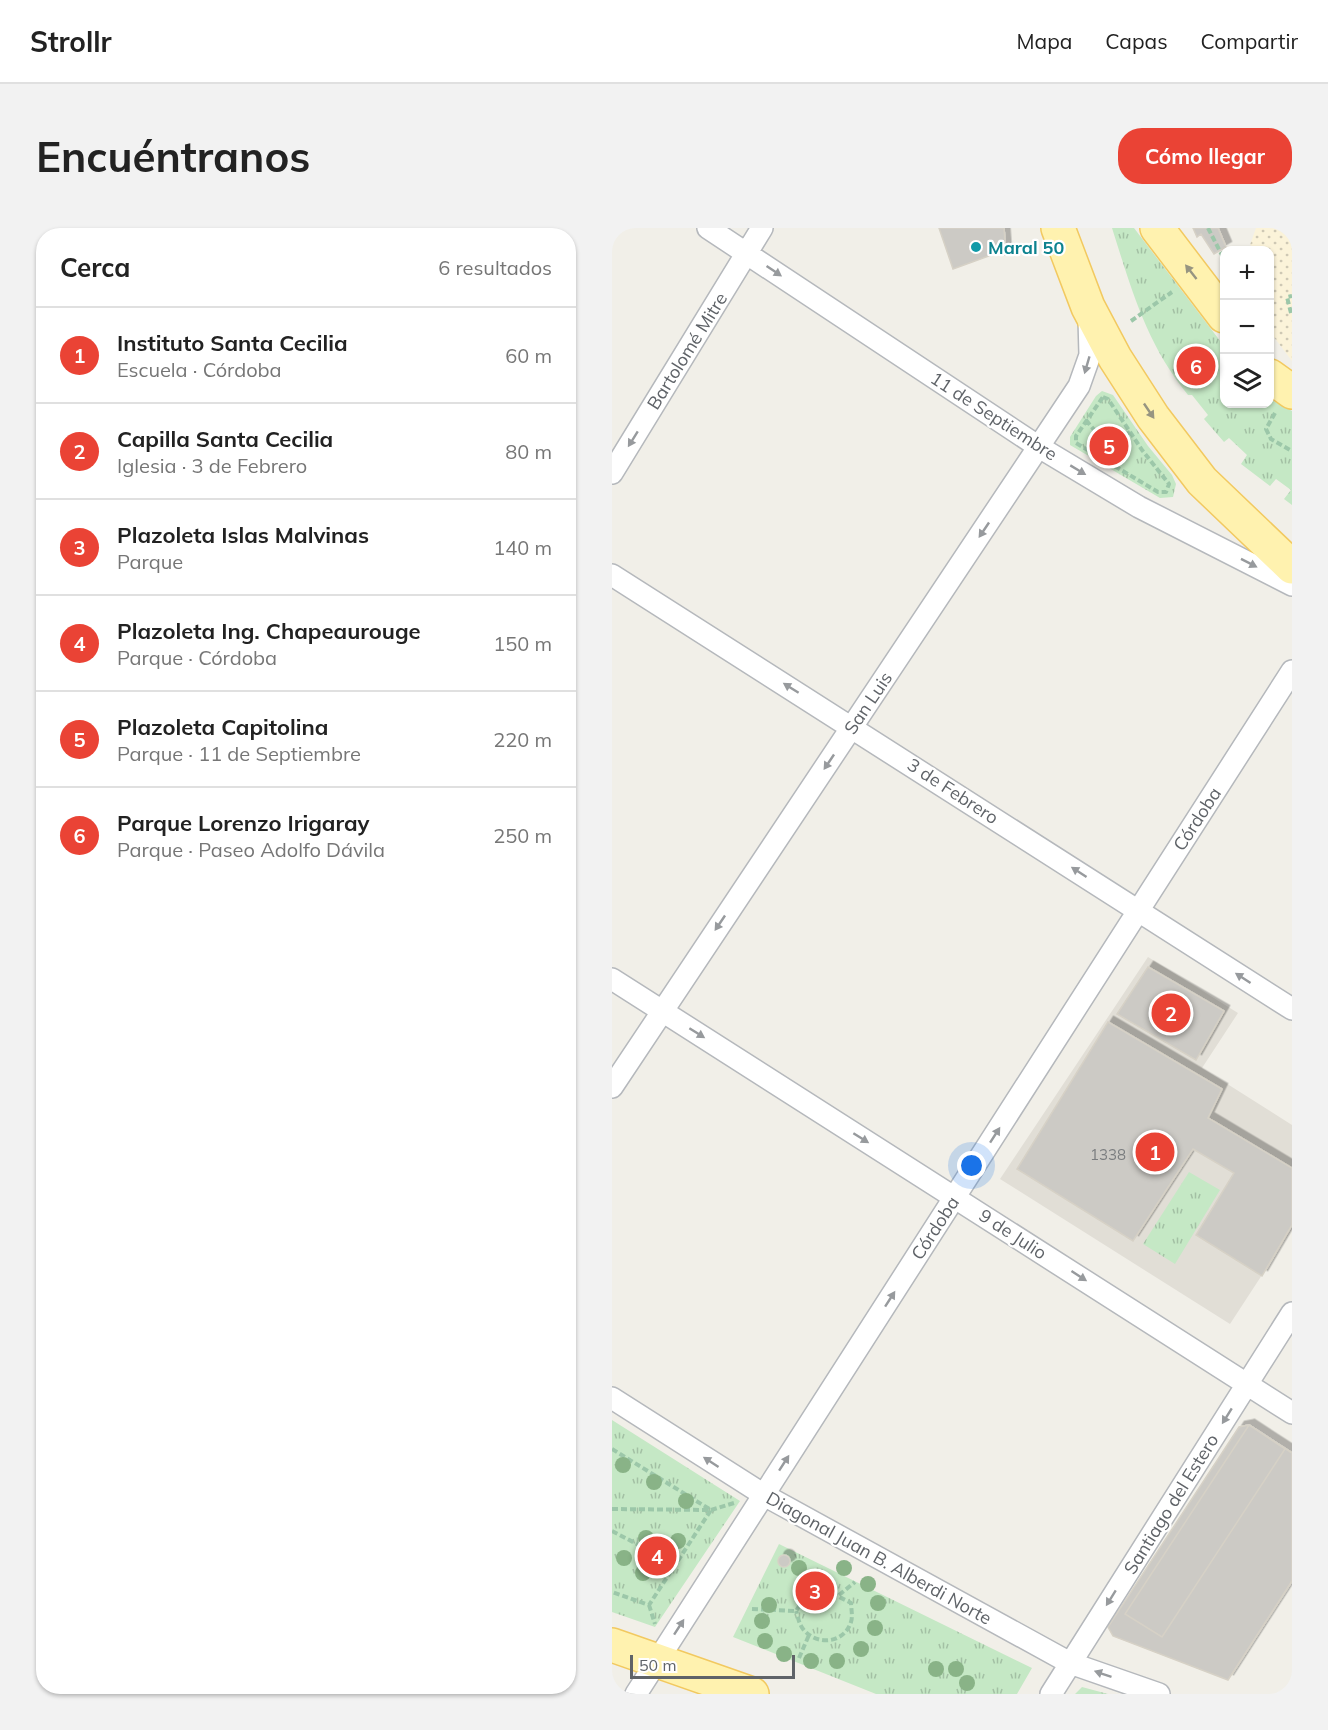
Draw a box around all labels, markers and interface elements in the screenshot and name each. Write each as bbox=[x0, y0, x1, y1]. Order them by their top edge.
text: Strollr bbox=[30, 24, 112, 59]
text: Mapa bbox=[1017, 28, 1072, 54]
text: Capas bbox=[1105, 28, 1168, 54]
text: Compartir bbox=[1201, 28, 1298, 54]
button: Cómo llegar bbox=[1118, 128, 1292, 184]
text: Encuéntranos bbox=[36, 130, 310, 183]
place label: Maral 50 bbox=[988, 236, 1064, 259]
marker: Maral 50 bbox=[969, 240, 983, 254]
map controls bbox=[1220, 246, 1274, 408]
button: + bbox=[1220, 246, 1274, 300]
text: Cerca bbox=[60, 251, 130, 284]
text: 6 resultados bbox=[438, 255, 552, 280]
one-way arrow bbox=[1186, 264, 1198, 279]
one-way arrow bbox=[766, 265, 782, 277]
street label: Bartolomé Mitre bbox=[642, 288, 732, 414]
button: − bbox=[1220, 300, 1274, 354]
text: Instituto Santa Cecilia bbox=[117, 329, 348, 357]
text: 1 bbox=[74, 343, 86, 368]
text: 60 m bbox=[505, 343, 552, 368]
pin: 6 bbox=[1176, 344, 1216, 388]
button: layers bbox=[1220, 354, 1274, 408]
one-way arrow bbox=[1082, 356, 1091, 374]
text: Escuela · Córdoba bbox=[117, 357, 282, 382]
street label: 11 de Septiembre bbox=[926, 366, 1062, 466]
one-way arrow bbox=[1143, 403, 1155, 419]
pin: 5 bbox=[1090, 424, 1128, 468]
text: Capilla Santa Cecilia bbox=[117, 425, 333, 453]
one-way arrow bbox=[628, 431, 639, 447]
text: 2 bbox=[74, 439, 86, 464]
text: 80 m bbox=[505, 439, 552, 464]
text: Iglesia · 3 de Febrero bbox=[117, 453, 307, 478]
one-way arrow bbox=[1070, 465, 1086, 476]
text: Plazoleta Islas Malvinas bbox=[117, 521, 369, 549]
one-way arrow bbox=[978, 521, 990, 537]
text: 3 bbox=[74, 535, 86, 560]
text: 140 m bbox=[493, 535, 552, 560]
text: Parque bbox=[117, 549, 183, 574]
one-way arrow bbox=[1240, 558, 1258, 568]
text: Plazoleta Ing. Chapeaurouge bbox=[117, 617, 421, 645]
text: 4 bbox=[74, 631, 86, 656]
text: 150 m bbox=[493, 631, 552, 656]
text: Parque · Córdoba bbox=[117, 645, 277, 670]
street label: San Luis bbox=[839, 667, 897, 739]
one-way arrow bbox=[783, 682, 799, 693]
text: Plazoleta Capitolina bbox=[117, 713, 329, 741]
text: 5 bbox=[74, 727, 86, 752]
text: 220 m bbox=[493, 727, 552, 752]
text: Parque · 11 de Septiembre bbox=[117, 741, 361, 766]
one-way arrow bbox=[823, 753, 835, 769]
street label: 3 de Febrero bbox=[903, 753, 1003, 829]
street label: Córdoba bbox=[1168, 783, 1226, 855]
text: Parque Lorenzo Irigaray bbox=[117, 809, 370, 837]
text: 6 bbox=[74, 823, 86, 848]
text: 250 m bbox=[493, 823, 552, 848]
text: Parque · Paseo Adolfo Dávila bbox=[117, 837, 385, 862]
one-way arrow bbox=[1070, 867, 1087, 878]
one-way arrow bbox=[714, 915, 726, 931]
one-way arrow bbox=[1235, 973, 1251, 984]
pin: 2 bbox=[1152, 990, 1190, 1036]
one-way arrow bbox=[689, 1027, 705, 1038]
one-way arrow bbox=[989, 1127, 1001, 1143]
pin: 1 bbox=[1136, 1130, 1174, 1174]
one-way arrow bbox=[853, 1132, 869, 1143]
house number: 1338 bbox=[1090, 1145, 1126, 1164]
your location bbox=[957, 1151, 986, 1180]
street label: Córdoba bbox=[906, 1192, 964, 1264]
street label: 9 de Julio bbox=[975, 1204, 1051, 1264]
one-way arrow bbox=[1071, 1271, 1087, 1282]
one-way arrow bbox=[884, 1291, 895, 1307]
one-way arrow bbox=[1222, 1408, 1233, 1424]
street label: Santiago del Estero bbox=[1118, 1429, 1224, 1579]
one-way arrow bbox=[779, 1455, 790, 1471]
one-way arrow bbox=[703, 1456, 719, 1467]
street label: Diagonal Juan B. Alberdi Norte bbox=[762, 1486, 996, 1630]
pin: 4 bbox=[638, 1534, 676, 1578]
pin: 3 bbox=[796, 1568, 834, 1614]
one-way arrow bbox=[1106, 1590, 1117, 1607]
one-way arrow bbox=[673, 1619, 684, 1635]
scale bar bbox=[630, 1652, 795, 1680]
text: 50 m bbox=[639, 1655, 676, 1675]
one-way arrow bbox=[1094, 1669, 1112, 1679]

